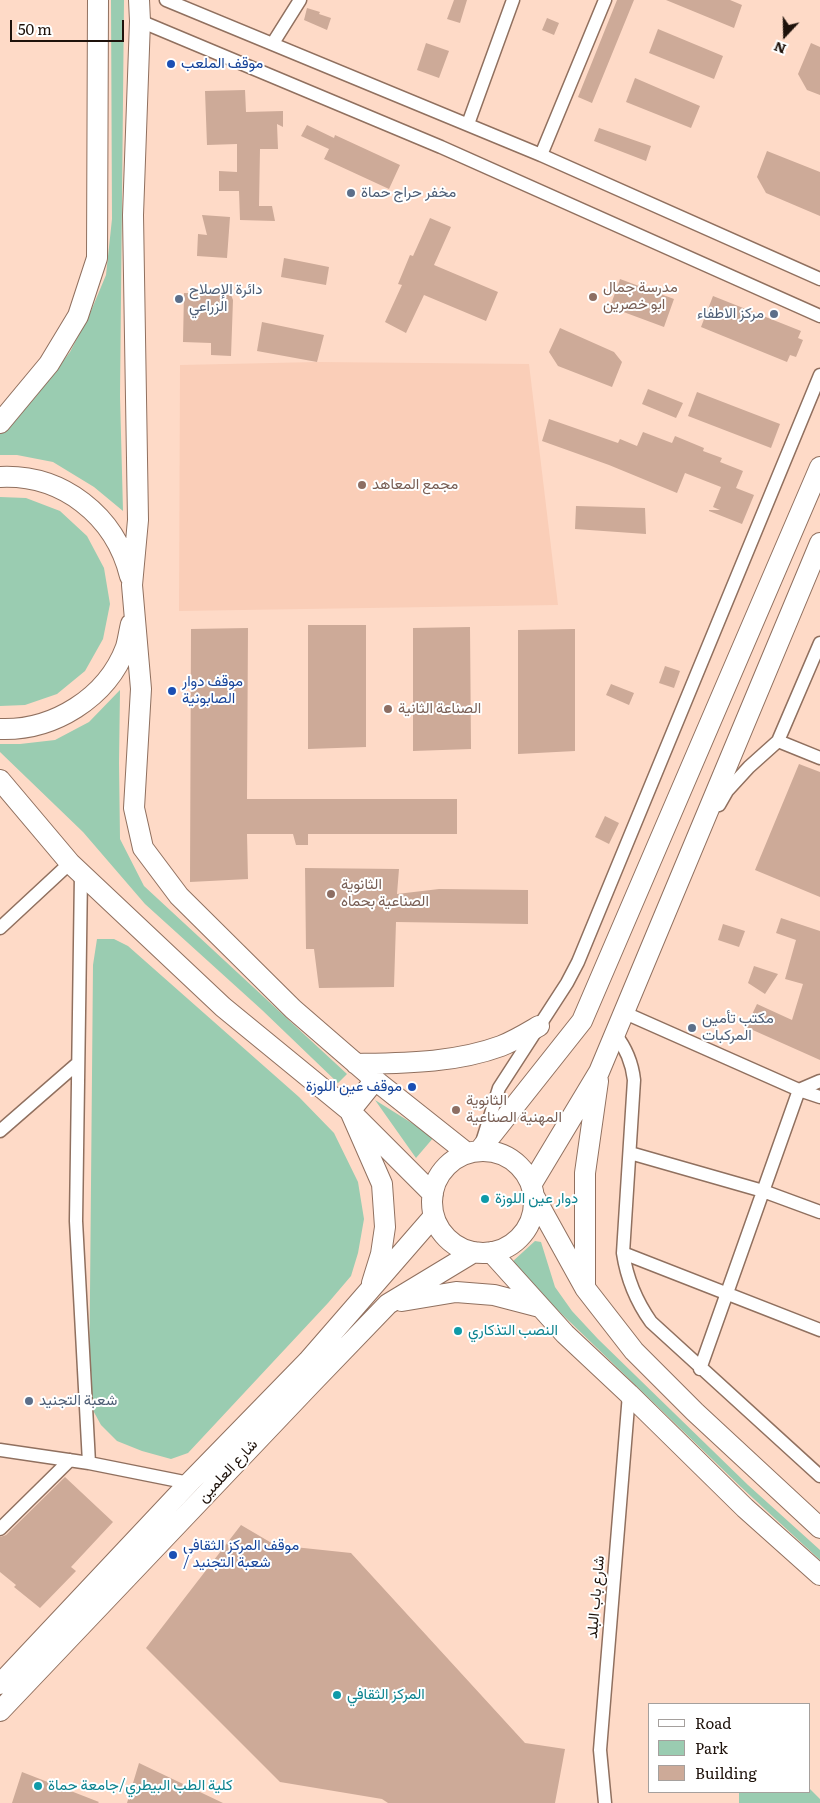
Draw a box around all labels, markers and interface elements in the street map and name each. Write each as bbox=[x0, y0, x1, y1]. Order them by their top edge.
scale bar bbox=[12, 10, 126, 42]
north arrow bbox=[760, 10, 810, 60]
text: 50 m bbox=[18, 17, 52, 40]
text: N bbox=[771, 38, 789, 60]
place label: موقف الملعب bbox=[181, 55, 263, 73]
marker: موقف الملعب bbox=[165, 58, 177, 70]
place label: مخفر حراج حماة bbox=[361, 184, 456, 202]
marker: مخفر حراج حماة bbox=[345, 187, 357, 199]
place label: مدرسة جمال ابو خصرين bbox=[603, 279, 678, 314]
place label: دائرة الإصلاح الزراعي bbox=[189, 281, 262, 316]
marker: مدرسة جمال ابو خصرين bbox=[587, 291, 599, 303]
marker: دائرة الإصلاح الزراعي bbox=[173, 293, 185, 305]
place label: مركز الاطفاء bbox=[697, 305, 764, 323]
marker: مركز الاطفاء bbox=[768, 308, 780, 320]
place label: مجمع المعاهد bbox=[372, 476, 458, 494]
marker: مجمع المعاهد bbox=[356, 479, 368, 491]
place label: موقف دوار الصابونية bbox=[182, 673, 243, 708]
marker: موقف دوار الصابونية bbox=[166, 685, 178, 697]
place label: الصناعة الثانية bbox=[398, 700, 481, 718]
marker: الصناعة الثانية bbox=[382, 703, 394, 715]
place label: الثانوية الصناعية بحماه bbox=[341, 876, 429, 911]
marker: الثانوية الصناعية بحماه bbox=[325, 888, 337, 900]
place label: مكتب تأمين المركبات bbox=[702, 1010, 774, 1045]
marker: مكتب تأمين المركبات bbox=[686, 1022, 698, 1034]
place label: موقف عين اللوزة bbox=[306, 1078, 402, 1096]
marker: موقف عين اللوزة bbox=[406, 1081, 418, 1093]
place label: الثانوية المهنية الصناعية bbox=[466, 1092, 562, 1127]
marker: الثانوية المهنية الصناعية bbox=[450, 1104, 462, 1116]
place label: دوار عين اللوزة bbox=[495, 1190, 578, 1208]
marker: دوار عين اللوزة bbox=[479, 1193, 491, 1205]
place label: النصب التذكاري bbox=[468, 1322, 558, 1340]
marker: النصب التذكاري bbox=[452, 1325, 464, 1337]
place label: شعبة التجنيد bbox=[39, 1392, 117, 1410]
marker: شعبة التجنيد bbox=[23, 1395, 35, 1407]
street label: شارع العلمين bbox=[194, 1436, 262, 1506]
place label: موقف المركز الثقافي / شعبة التجنيد bbox=[183, 1537, 299, 1572]
marker: موقف المركز الثقافي / شعبة التجنيد bbox=[167, 1549, 179, 1561]
street label: شارع باب البلد bbox=[583, 1555, 609, 1639]
place label: المركز الثقافي bbox=[347, 1686, 425, 1704]
marker: المركز الثقافي bbox=[331, 1689, 343, 1701]
legend bbox=[648, 1703, 810, 1793]
text: Road bbox=[695, 1711, 731, 1734]
text: Park bbox=[695, 1736, 728, 1759]
text: Building bbox=[695, 1761, 757, 1784]
place label: كلية الطب البيطري/جامعة حماة bbox=[48, 1777, 233, 1795]
marker: كلية الطب البيطري/جامعة حماة bbox=[32, 1780, 44, 1792]

